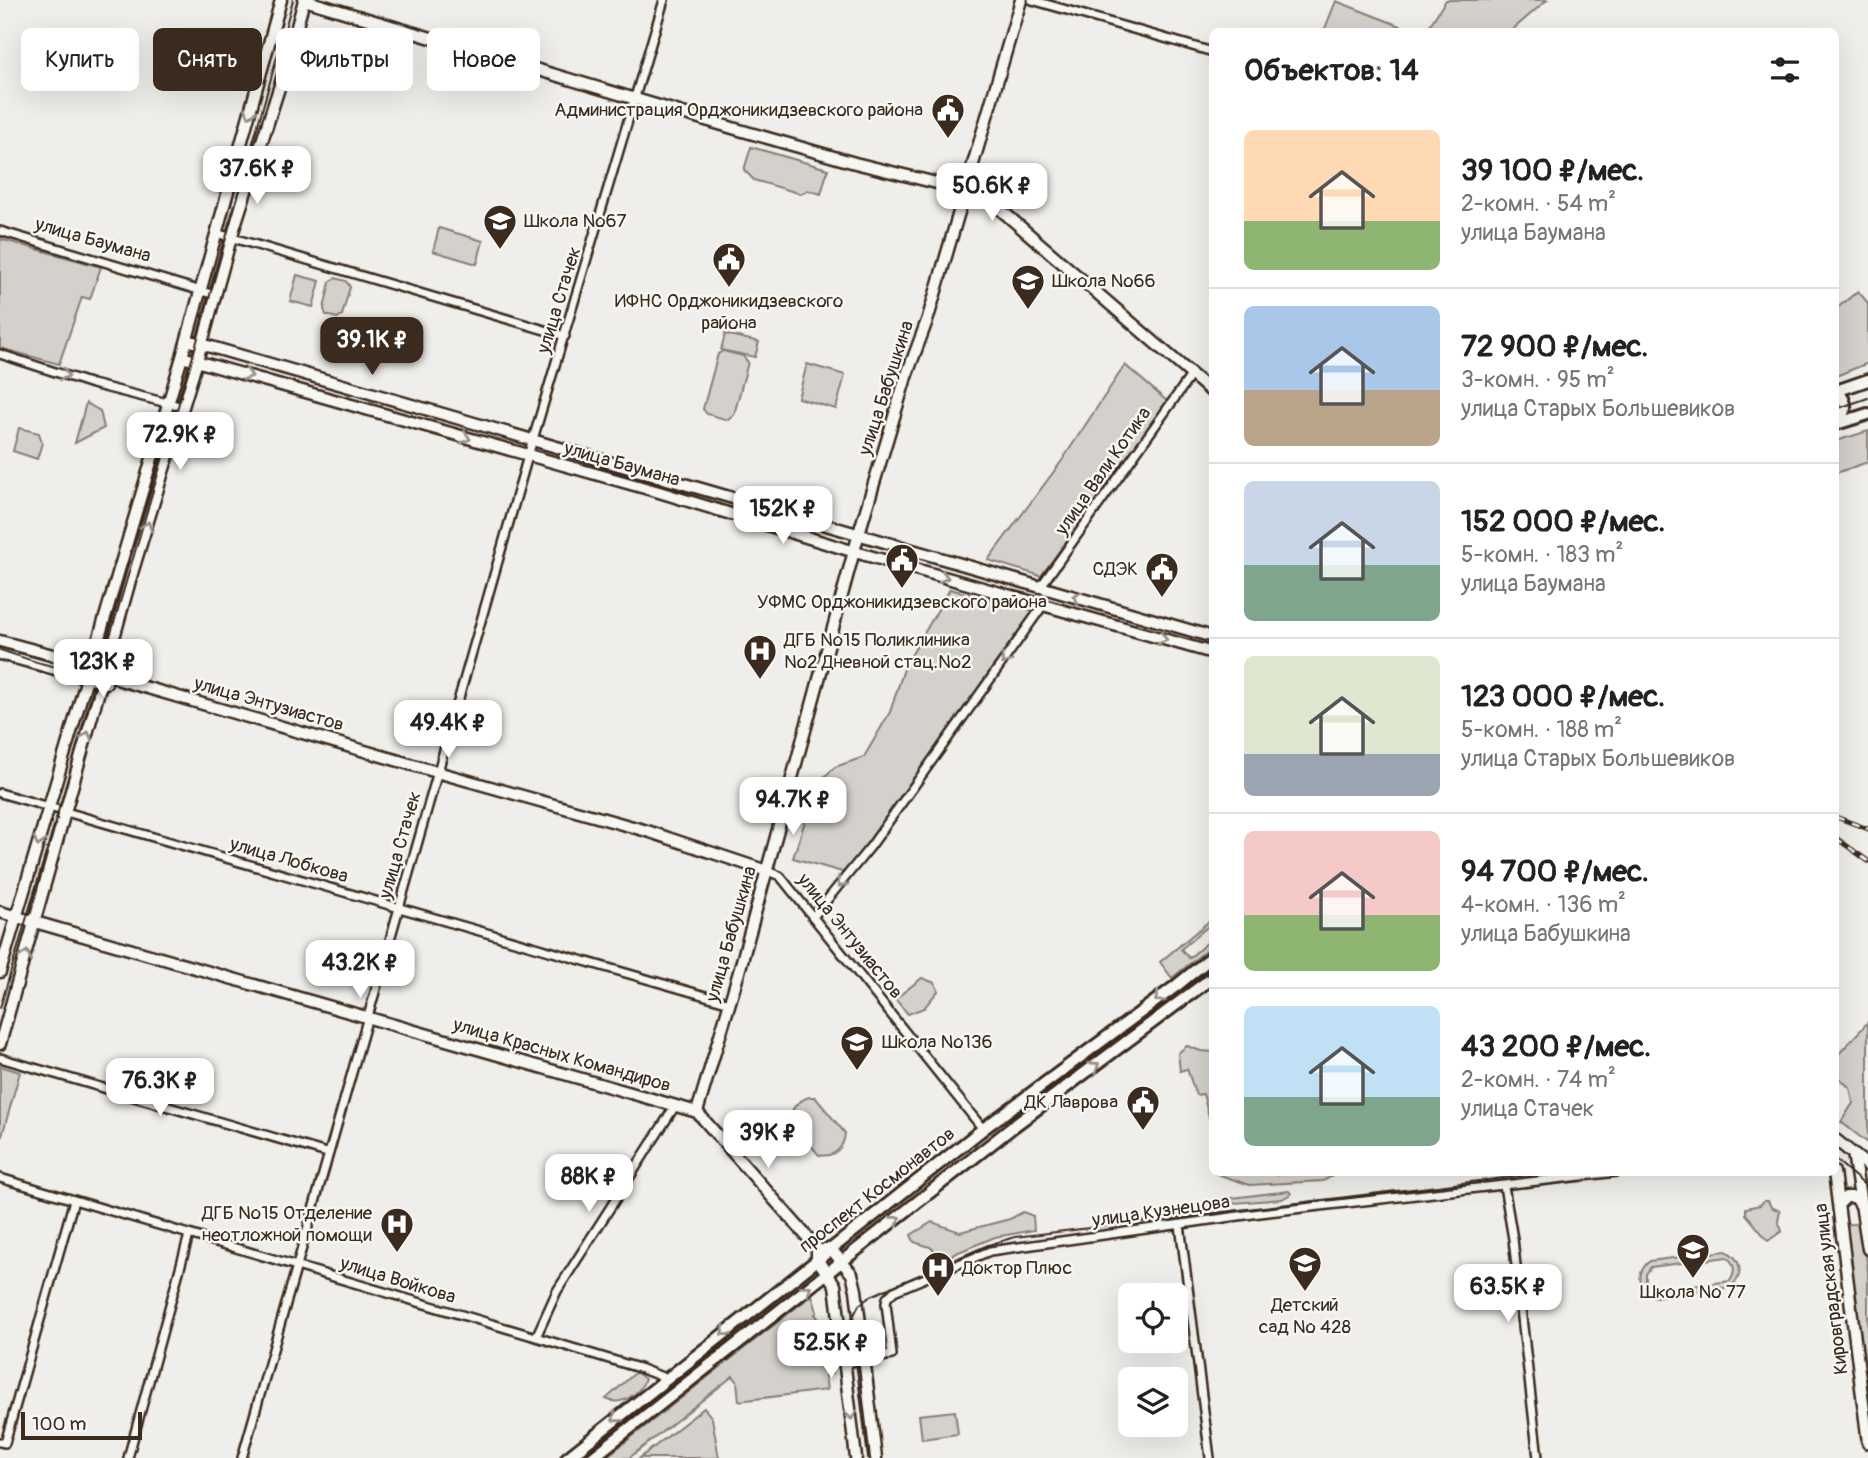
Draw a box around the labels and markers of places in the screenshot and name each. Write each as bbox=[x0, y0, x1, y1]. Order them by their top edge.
public building icon: Администрация Орджоникидзевского района bbox=[929, 91, 967, 140]
place label: Администрация Орджоникидзевского района bbox=[554, 98, 923, 122]
pin: 37.6K ₽ bbox=[192, 146, 322, 206]
pin: 50.6K ₽ bbox=[927, 164, 1057, 223]
school or university icon: Школа №67 bbox=[481, 202, 519, 251]
place label: Школа №67 bbox=[524, 209, 626, 233]
public building icon: ИФНС Орджоникидзевского района bbox=[710, 240, 748, 289]
school or university icon: Школа №66 bbox=[1009, 262, 1047, 311]
place label: Школа №66 bbox=[1052, 269, 1156, 293]
place label: ИФНС Орджоникидзевского района bbox=[615, 289, 843, 335]
pin: 39.1K ₽ bbox=[307, 318, 437, 377]
pin: 72.9K ₽ bbox=[115, 412, 245, 472]
pin: 152K ₽ bbox=[726, 486, 840, 546]
public building icon: УФМС Орджоникидзевского района bbox=[883, 541, 921, 590]
public building icon: СДЭК bbox=[1143, 550, 1181, 599]
place label: СДЭК bbox=[1093, 557, 1138, 581]
place label: УФМС Орджоникидзевского района bbox=[757, 590, 1047, 614]
place label: ДГБ №15 Поликлиника №2 Дневной стац.№2 bbox=[783, 628, 972, 674]
hospital icon: ДГБ №15 Поликлиника №2 Дневной стац.№2 bbox=[741, 632, 779, 681]
pin: 123K ₽ bbox=[46, 640, 160, 699]
pin: 49.4K ₽ bbox=[383, 700, 513, 760]
pin: 94.7K ₽ bbox=[728, 778, 858, 837]
pin: 43.2K ₽ bbox=[295, 940, 425, 1000]
school or university icon: Школа №136 bbox=[838, 1023, 876, 1072]
place label: Школа №136 bbox=[882, 1030, 993, 1054]
pin: 76.3K ₽ bbox=[95, 1058, 225, 1118]
public building icon: ДК Лаврова bbox=[1124, 1083, 1162, 1132]
place label: ДК Лаврова bbox=[1024, 1090, 1118, 1114]
pin: 39K ₽ bbox=[719, 1110, 817, 1170]
pin: 88K ₽ bbox=[540, 1154, 638, 1214]
place label: ДГБ №15 Отделение неотложной помощи bbox=[201, 1201, 373, 1247]
hospital icon: ДГБ №15 Отделение неотложной помощи bbox=[378, 1205, 416, 1254]
school or university icon: Школа № 77 bbox=[1674, 1231, 1712, 1280]
school or university icon: Детский сад № 428 bbox=[1286, 1244, 1324, 1293]
hospital icon: Доктор Плюс bbox=[919, 1249, 957, 1298]
place label: Доктор Плюс bbox=[961, 1256, 1072, 1280]
pin: 63.5K ₽ bbox=[1443, 1264, 1573, 1324]
place label: Школа № 77 bbox=[1640, 1280, 1746, 1304]
place label: Детский сад № 428 bbox=[1259, 1293, 1351, 1339]
pin: 52.5K ₽ bbox=[766, 1320, 896, 1380]

